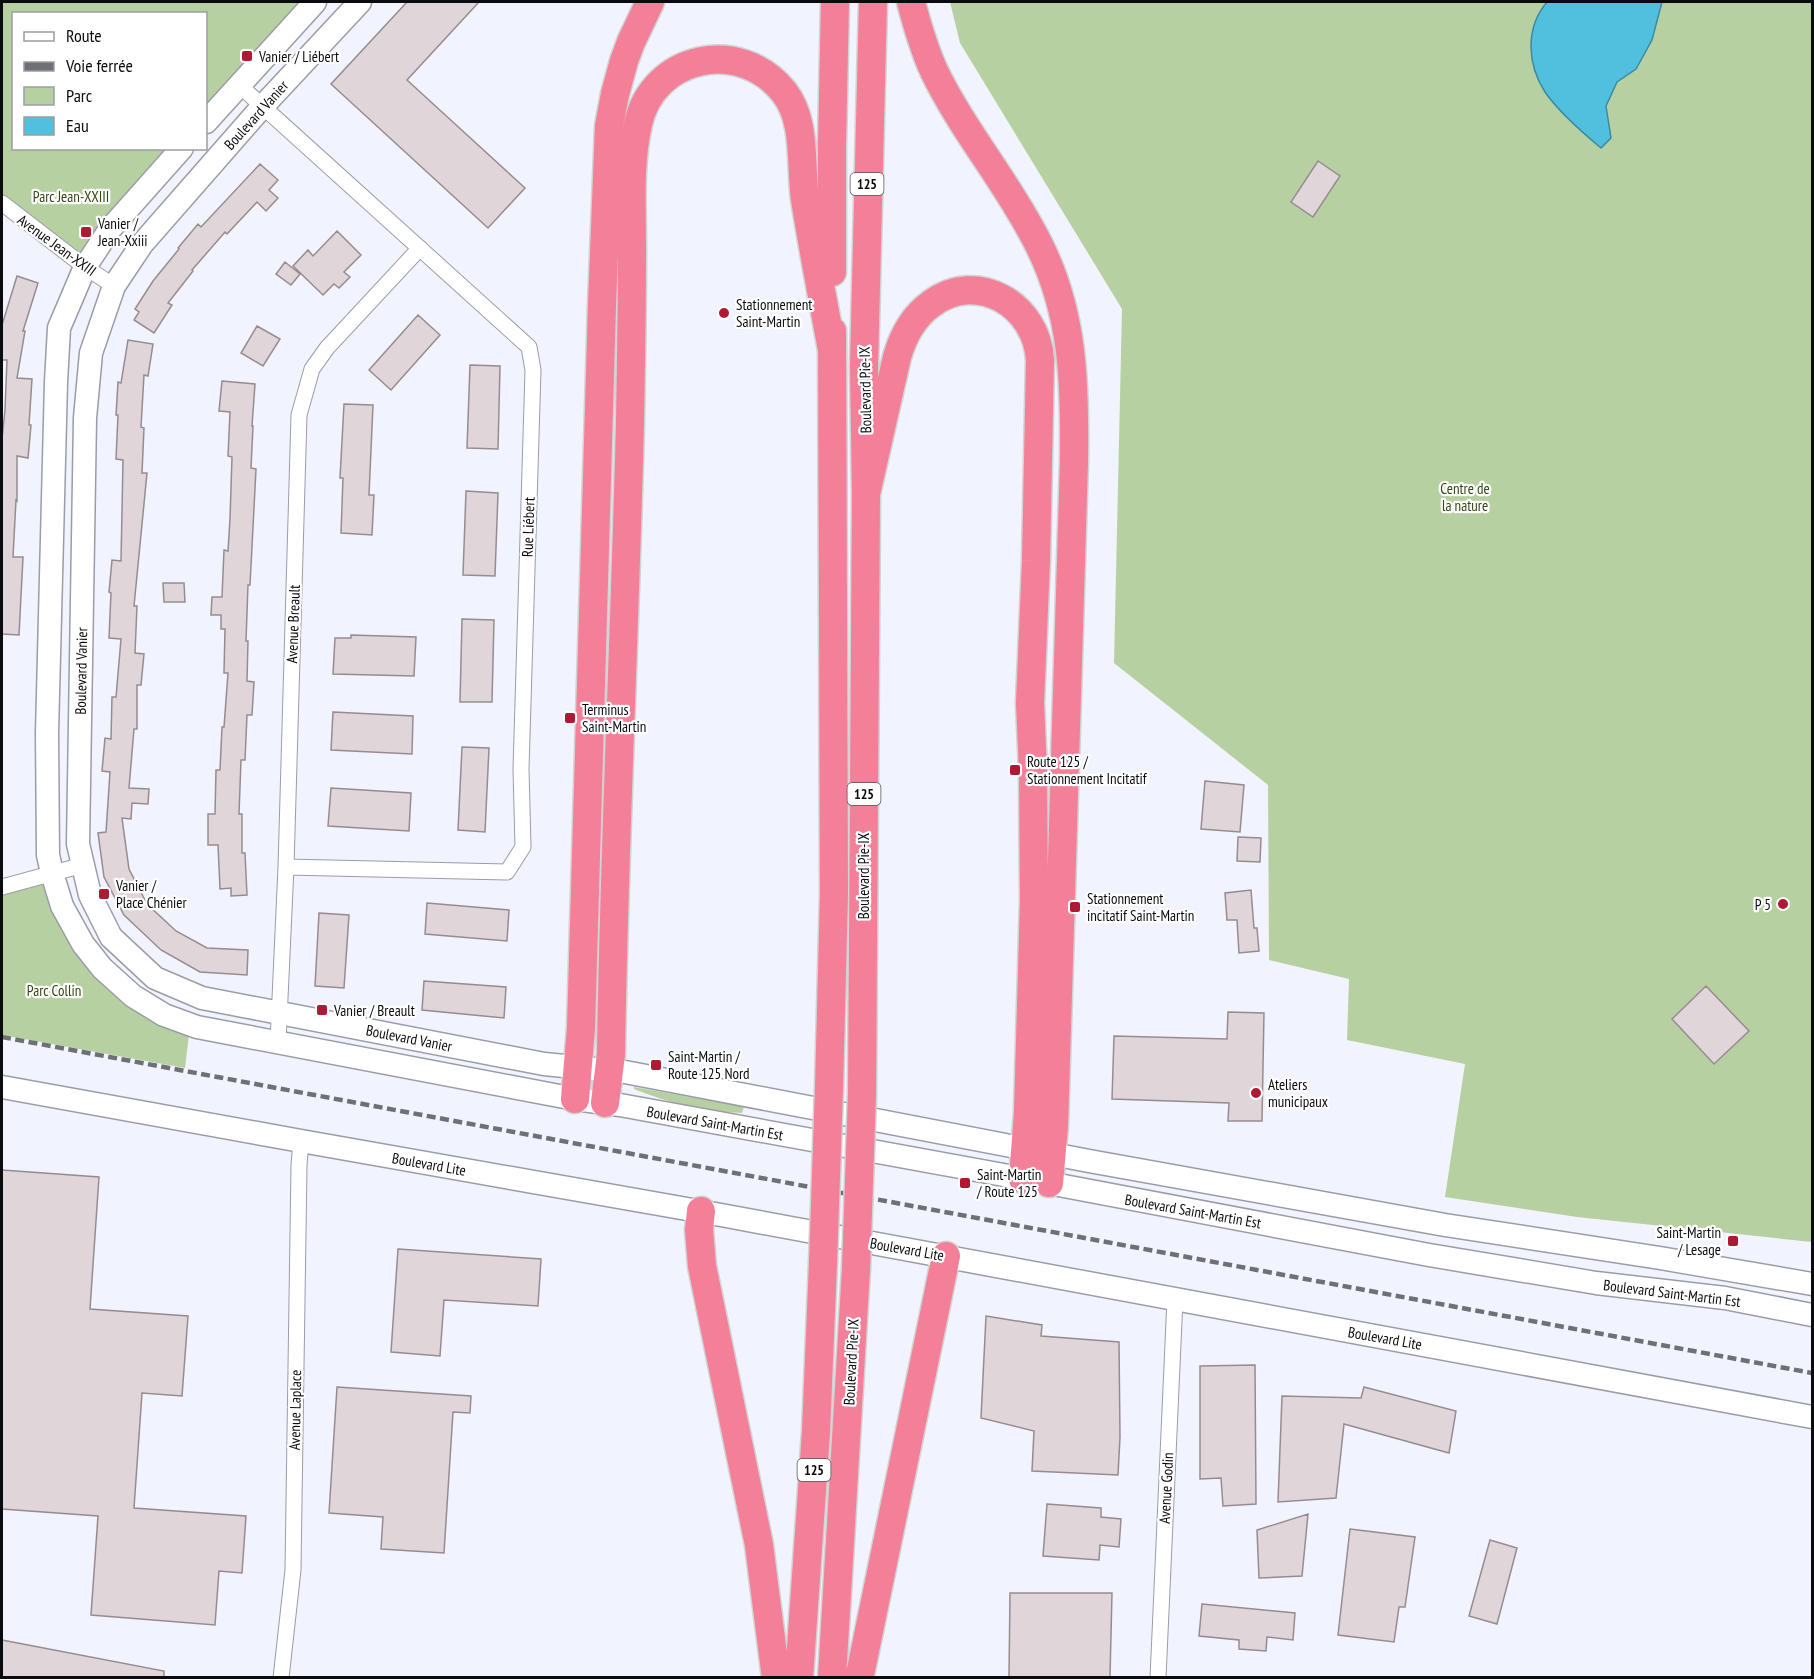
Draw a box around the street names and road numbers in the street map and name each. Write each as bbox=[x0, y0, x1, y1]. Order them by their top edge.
street label: Boulevard Vanier bbox=[220, 76, 293, 154]
road number: 125 bbox=[850, 173, 884, 195]
street label: Avenue Jean-XXIII bbox=[14, 210, 100, 280]
street label: Boulevard Pie-IX bbox=[855, 346, 875, 433]
street label: Rue Liébert bbox=[517, 497, 539, 557]
street label: Avenue Breault bbox=[282, 584, 304, 664]
street label: Boulevard Vanier bbox=[71, 626, 91, 715]
road number: 125 bbox=[848, 783, 880, 805]
street label: Boulevard Pie-IX bbox=[854, 832, 873, 919]
street label: Boulevard Vanier bbox=[364, 1020, 454, 1056]
street label: Boulevard Saint-Martin Est bbox=[645, 1102, 785, 1144]
street label: Boulevard Lite bbox=[391, 1148, 467, 1180]
street label: Boulevard Saint-Martin Est bbox=[1123, 1190, 1263, 1232]
street label: Boulevard Lite bbox=[869, 1233, 945, 1265]
street label: Boulevard Saint-Martin Est bbox=[1602, 1275, 1742, 1311]
street label: Boulevard Pie-IX bbox=[839, 1318, 863, 1406]
street label: Boulevard Lite bbox=[1347, 1322, 1423, 1354]
street label: Avenue Laplace bbox=[285, 1370, 305, 1450]
street label: Avenue Godin bbox=[1155, 1452, 1177, 1524]
road number: 125 bbox=[798, 1459, 830, 1481]

